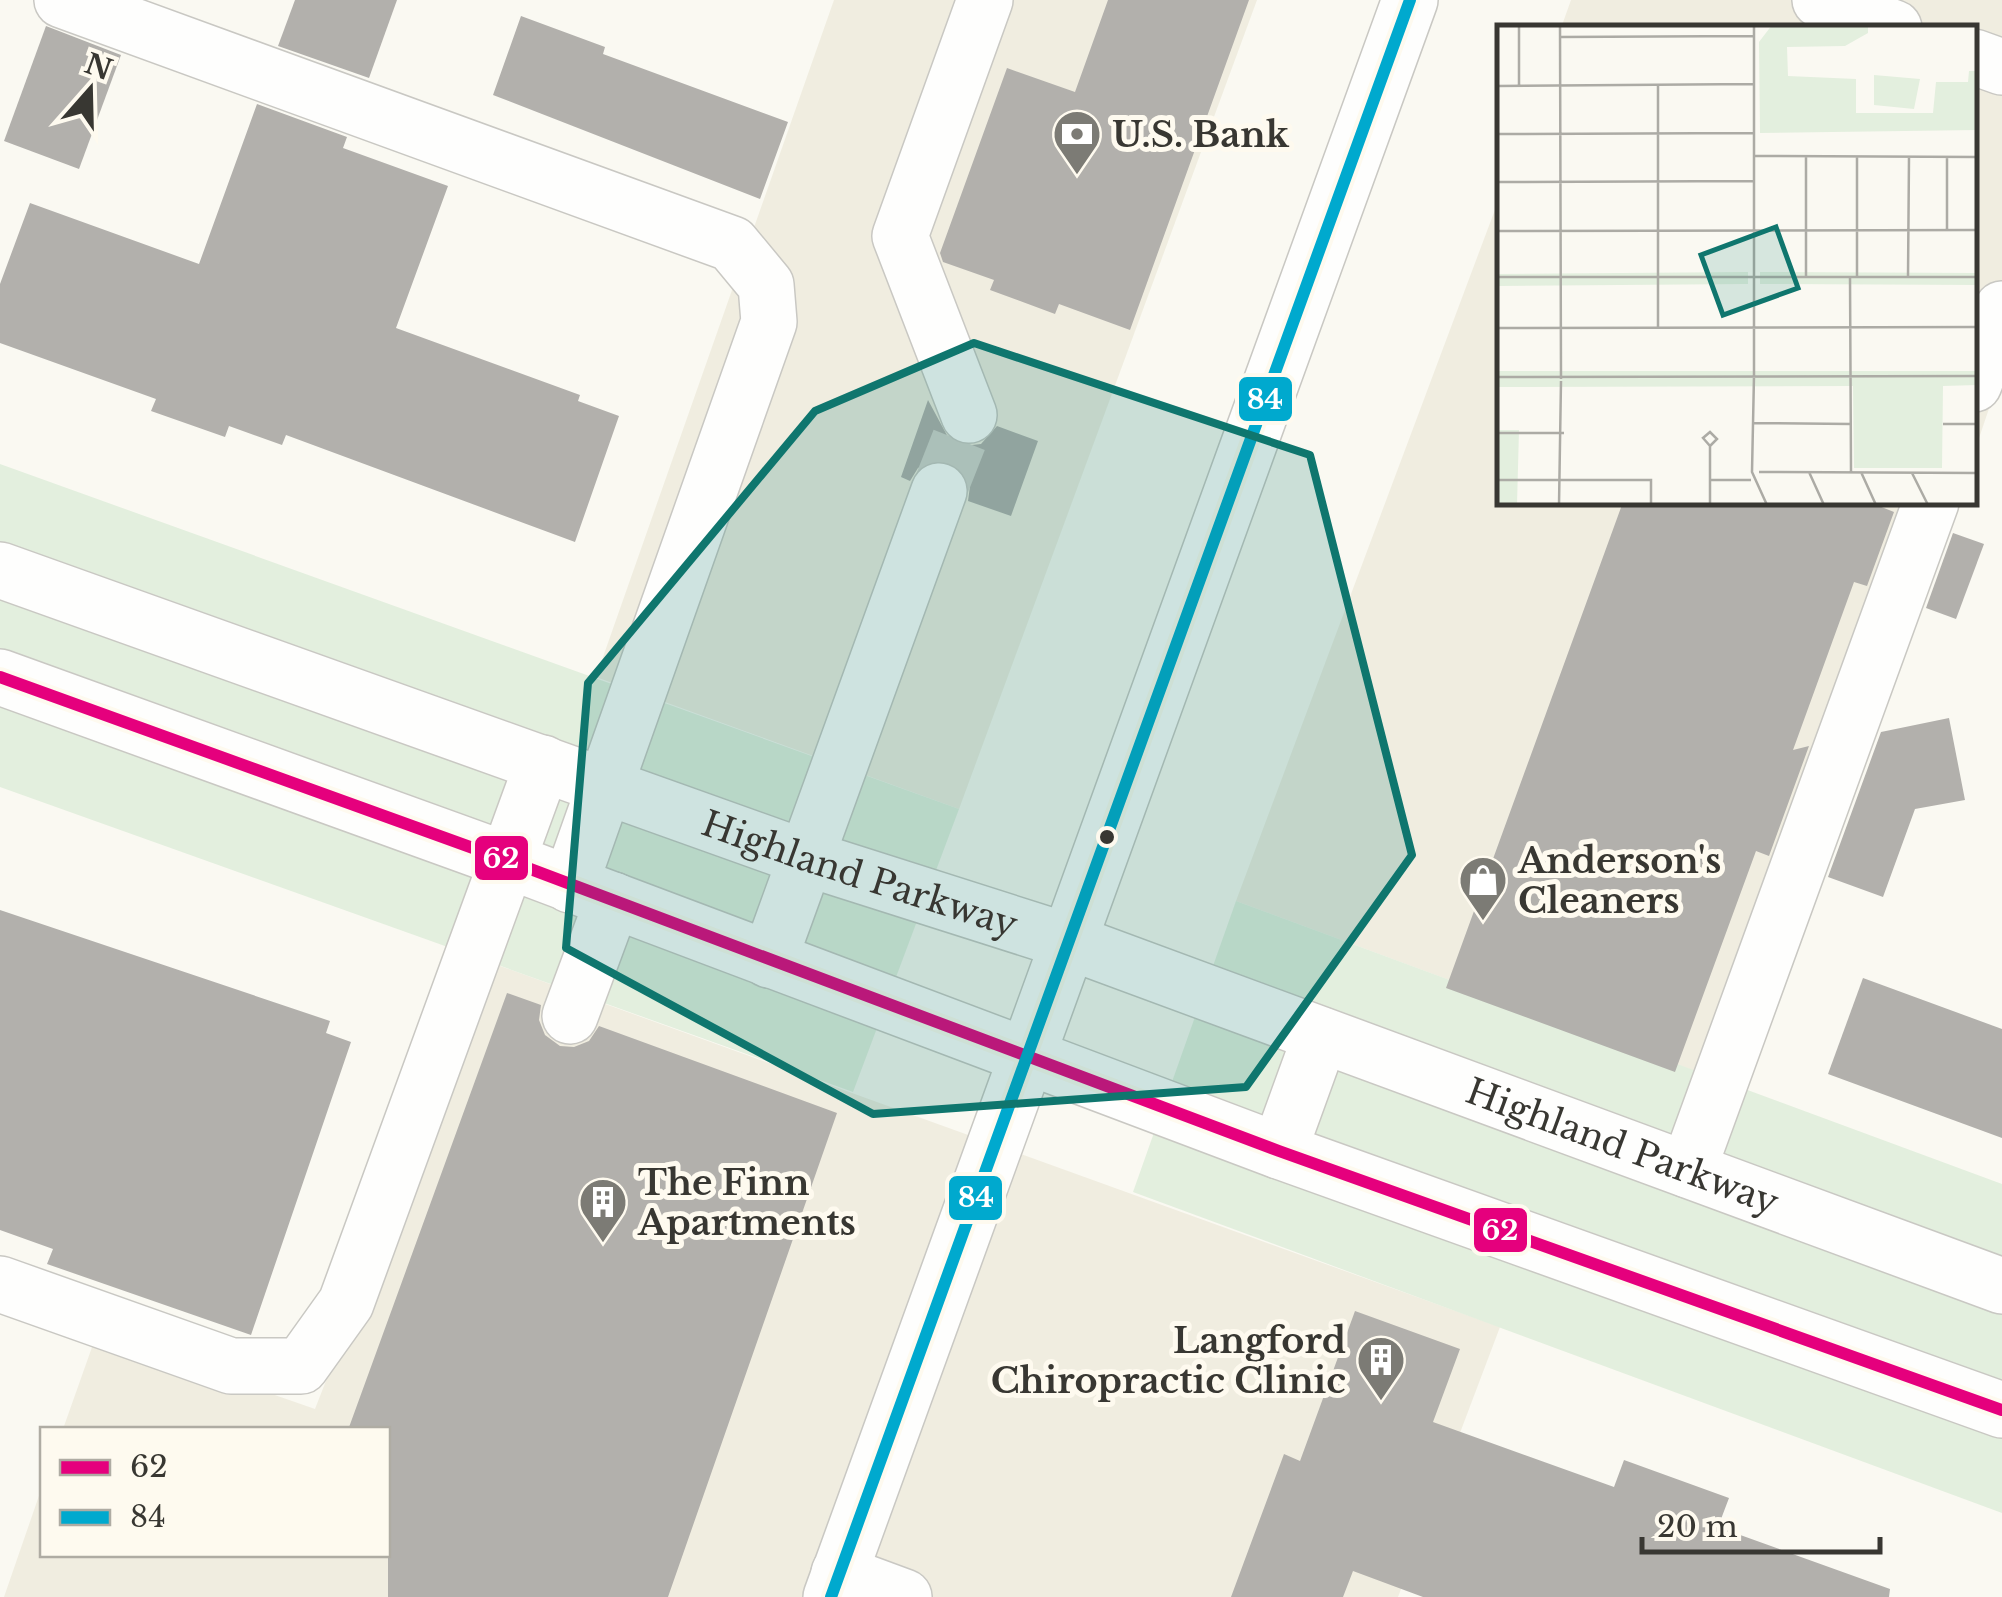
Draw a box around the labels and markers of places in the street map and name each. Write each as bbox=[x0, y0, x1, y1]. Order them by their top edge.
bank icon: U.S. Bank bbox=[1051, 108, 1103, 176]
place label: U.S. Bank bbox=[1112, 113, 1290, 156]
unlabelled marker bbox=[1097, 827, 1117, 847]
place label: Anderson's Cleaners bbox=[1517, 839, 1721, 922]
shop icon: Anderson's Cleaners bbox=[1457, 854, 1509, 922]
place label: The Finn Apartments bbox=[637, 1161, 856, 1244]
building icon: The Finn Apartments bbox=[577, 1176, 629, 1244]
place label: Langford Chiropractic Clinic bbox=[991, 1319, 1346, 1402]
building icon: Langford Chiropractic Clinic bbox=[1355, 1334, 1407, 1402]

